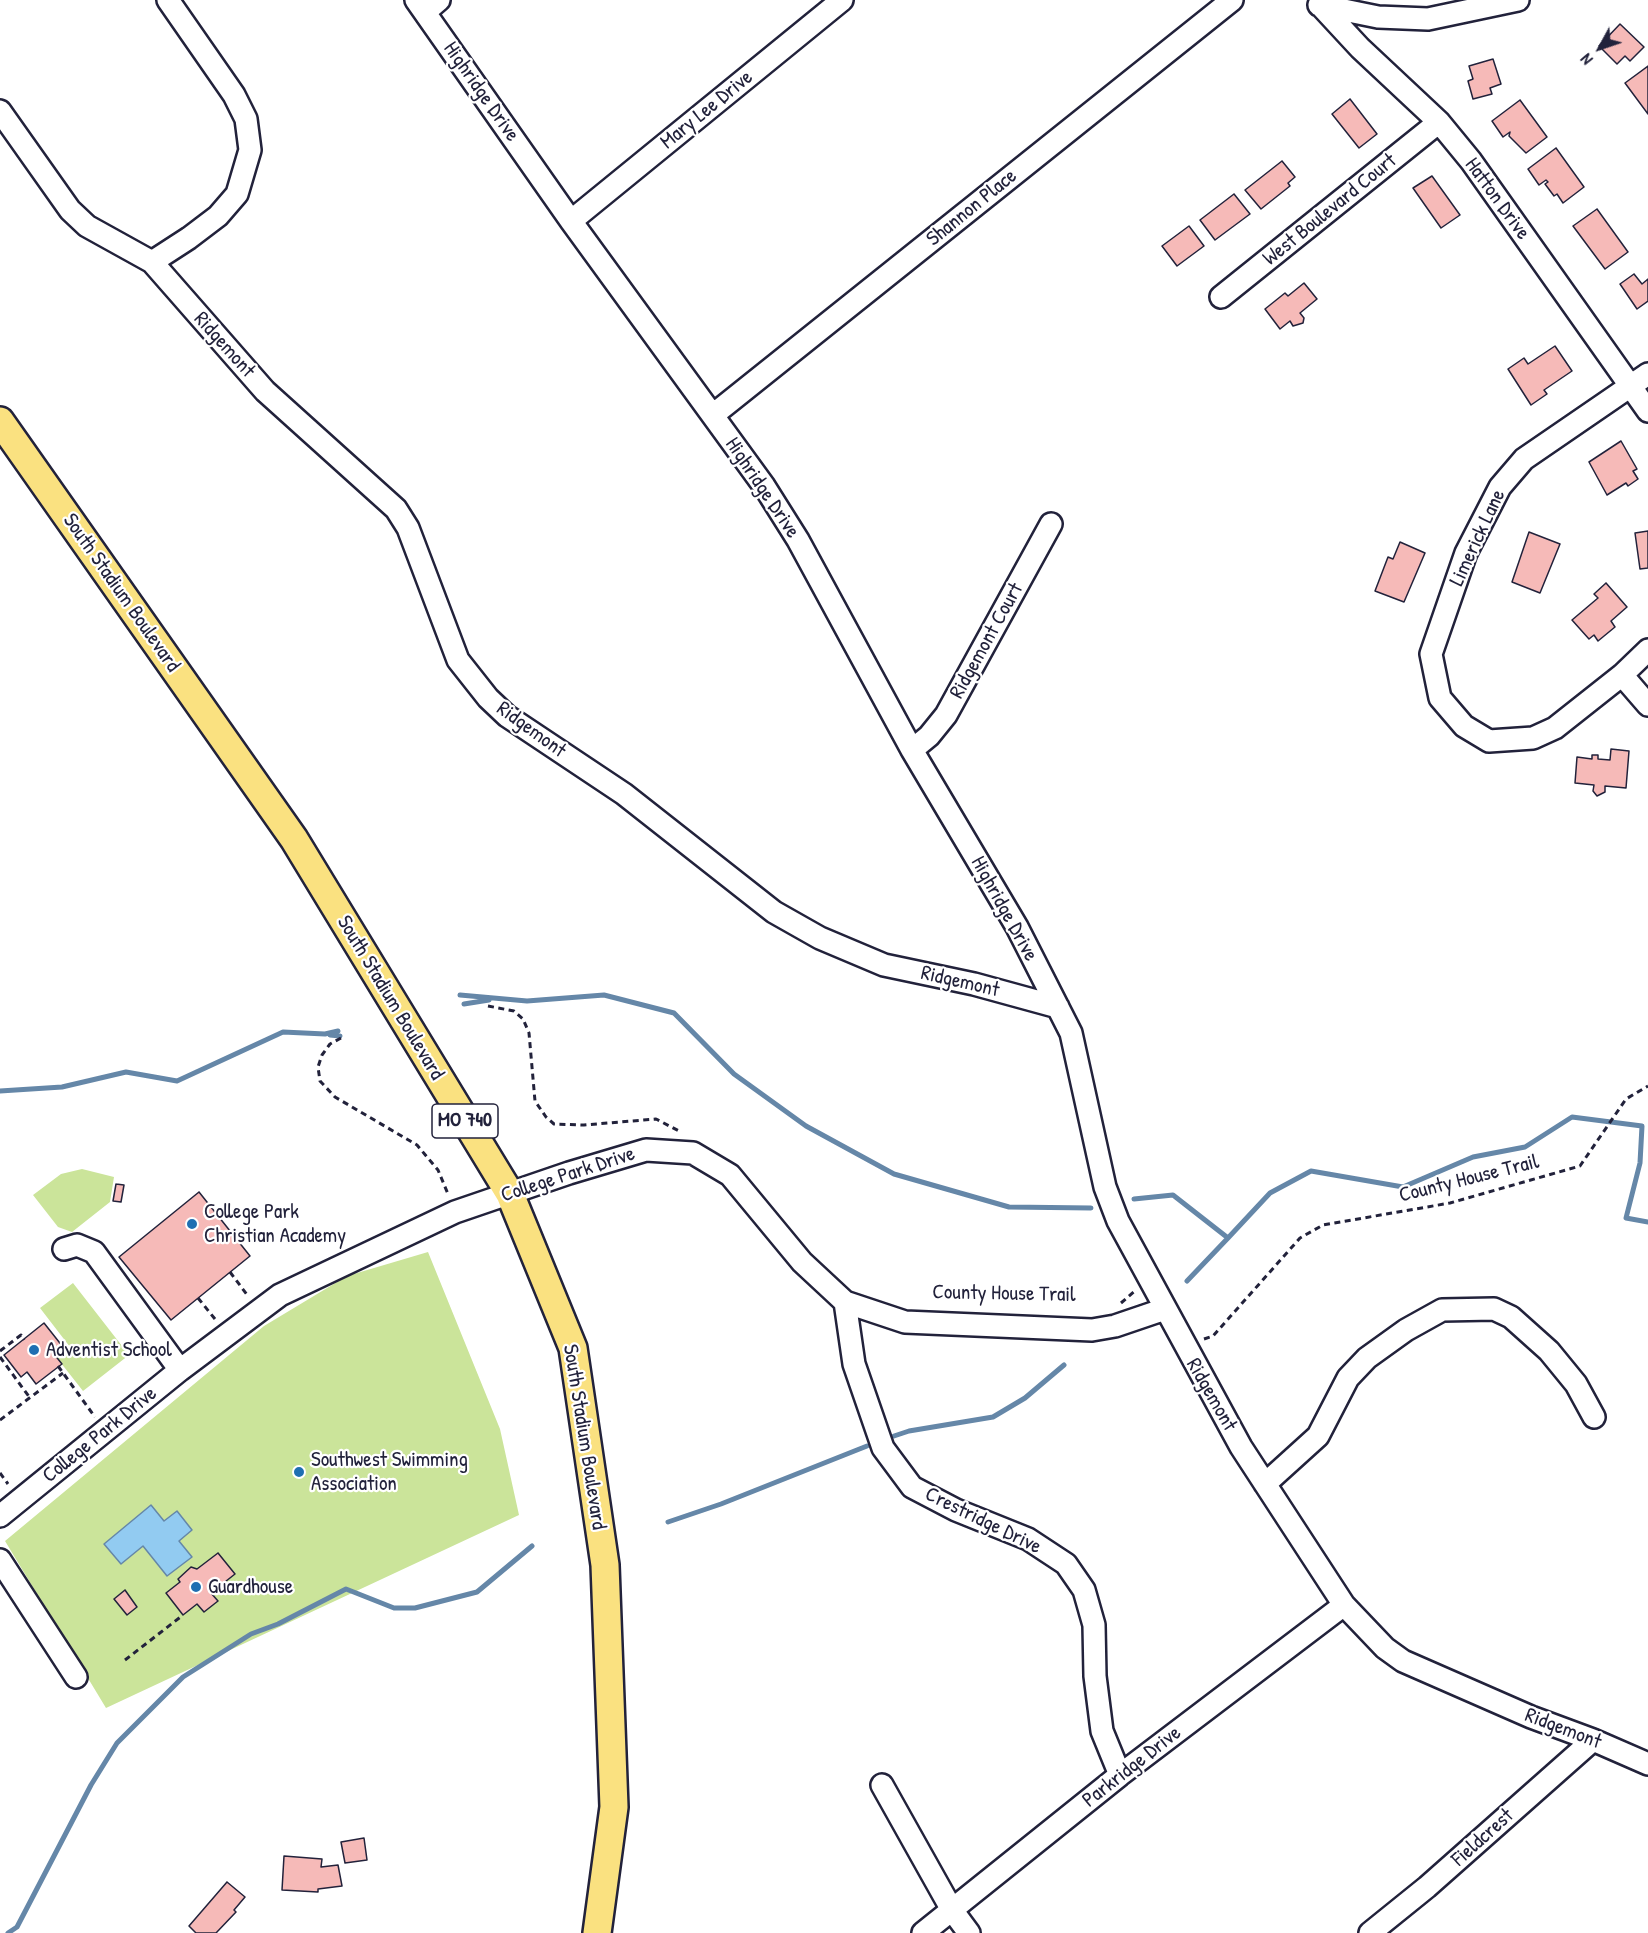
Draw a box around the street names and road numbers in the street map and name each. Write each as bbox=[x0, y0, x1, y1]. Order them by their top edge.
street label: Highridge Drive bbox=[437, 37, 525, 147]
street label: Mary Lee Drive bbox=[656, 65, 758, 155]
street label: West Boulevard Court bbox=[1258, 149, 1402, 271]
street label: Hatton Drive bbox=[1459, 153, 1535, 245]
street label: Shannon Place bbox=[922, 164, 1022, 252]
street label: Ridgemont bbox=[188, 307, 260, 383]
street label: Highridge Drive bbox=[719, 433, 805, 543]
street label: Limerick Lane bbox=[1445, 486, 1511, 590]
street label: South Stadium Boulevard bbox=[57, 509, 185, 677]
street label: Ridgemont Court bbox=[945, 579, 1029, 703]
street label: Ridgemont bbox=[491, 696, 571, 764]
street label: Highridge Drive bbox=[965, 852, 1043, 966]
street label: South Stadium Boulevard bbox=[331, 911, 449, 1085]
street label: Ridgemont bbox=[918, 961, 1002, 1003]
road number: MO 740 bbox=[432, 1104, 498, 1138]
street label: College Park Drive bbox=[498, 1141, 638, 1209]
street label: County House Trail bbox=[1396, 1149, 1542, 1209]
street label: County House Trail bbox=[932, 1280, 1076, 1308]
street label: South Stadium Boulevard bbox=[557, 1343, 611, 1531]
street label: Ridgemont bbox=[1180, 1354, 1242, 1436]
street label: College Park Drive bbox=[38, 1381, 162, 1489]
street label: Crestridge Drive bbox=[921, 1482, 1045, 1560]
street label: Ridgemont bbox=[1521, 1703, 1605, 1755]
street label: Parkridge Drive bbox=[1078, 1721, 1186, 1813]
street label: Fieldcrest bbox=[1447, 1804, 1519, 1872]

